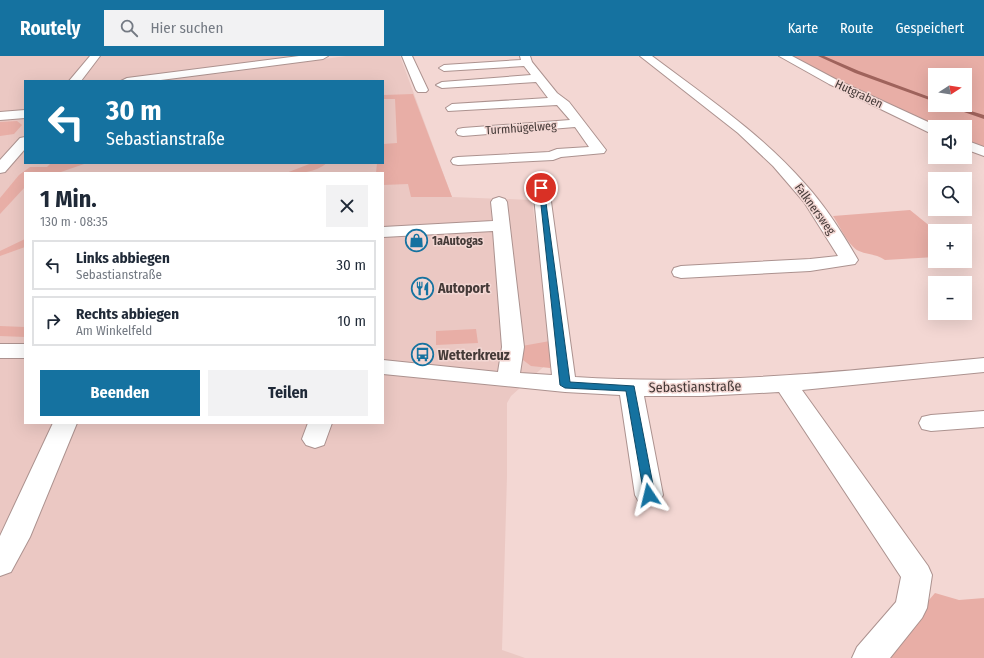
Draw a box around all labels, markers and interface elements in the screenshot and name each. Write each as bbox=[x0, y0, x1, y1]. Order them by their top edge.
search box bbox=[104, 10, 384, 46]
text: Routely bbox=[20, 17, 80, 40]
icon: search bbox=[118, 17, 140, 39]
text: Hier suchen bbox=[150, 19, 223, 37]
text: Karte bbox=[788, 20, 818, 37]
text: Route bbox=[840, 20, 873, 37]
text: Gespeichert bbox=[895, 20, 964, 37]
north arrow bbox=[928, 68, 972, 112]
map controls bbox=[928, 68, 972, 320]
street label: Hutgraben bbox=[833, 77, 885, 111]
text: 30 m bbox=[106, 94, 162, 127]
icon: left bbox=[40, 96, 92, 148]
street label: Turmhügelweg bbox=[485, 119, 557, 137]
button: sound bbox=[928, 120, 972, 164]
text: Sebastianstraße bbox=[106, 128, 225, 150]
pin bbox=[524, 171, 558, 205]
button: search bbox=[928, 172, 972, 216]
icon: arrive bbox=[530, 177, 552, 199]
street label: Falknersweg bbox=[792, 181, 838, 238]
text: 1 Min. bbox=[40, 185, 97, 213]
button: close bbox=[326, 185, 368, 227]
text: 130 m · 08:35 bbox=[40, 214, 108, 229]
button: + bbox=[928, 224, 972, 268]
shop icon: 1aAutogas bbox=[403, 228, 429, 254]
place label: 1aAutogas bbox=[432, 234, 484, 248]
text: Links abbiegen bbox=[76, 249, 170, 267]
icon: left bbox=[42, 254, 64, 276]
text: 30 m bbox=[336, 256, 366, 274]
text: Sebastianstraße bbox=[76, 267, 162, 282]
restaurant icon: Autoport bbox=[410, 275, 436, 301]
button: − bbox=[928, 276, 972, 320]
place label: Autoport bbox=[437, 280, 491, 297]
text: Rechts abbiegen bbox=[76, 305, 179, 323]
icon: right bbox=[42, 310, 64, 332]
text: 10 m bbox=[337, 312, 366, 330]
text: Am Winkelfeld bbox=[76, 323, 152, 338]
bus stop icon: Wetterkreuz bbox=[410, 342, 436, 368]
place label: Wetterkreuz bbox=[438, 347, 510, 364]
button: Beenden bbox=[40, 370, 200, 416]
button: Teilen bbox=[208, 370, 368, 416]
street label: Sebastianstraße bbox=[649, 378, 741, 396]
position arrow bbox=[628, 474, 670, 516]

